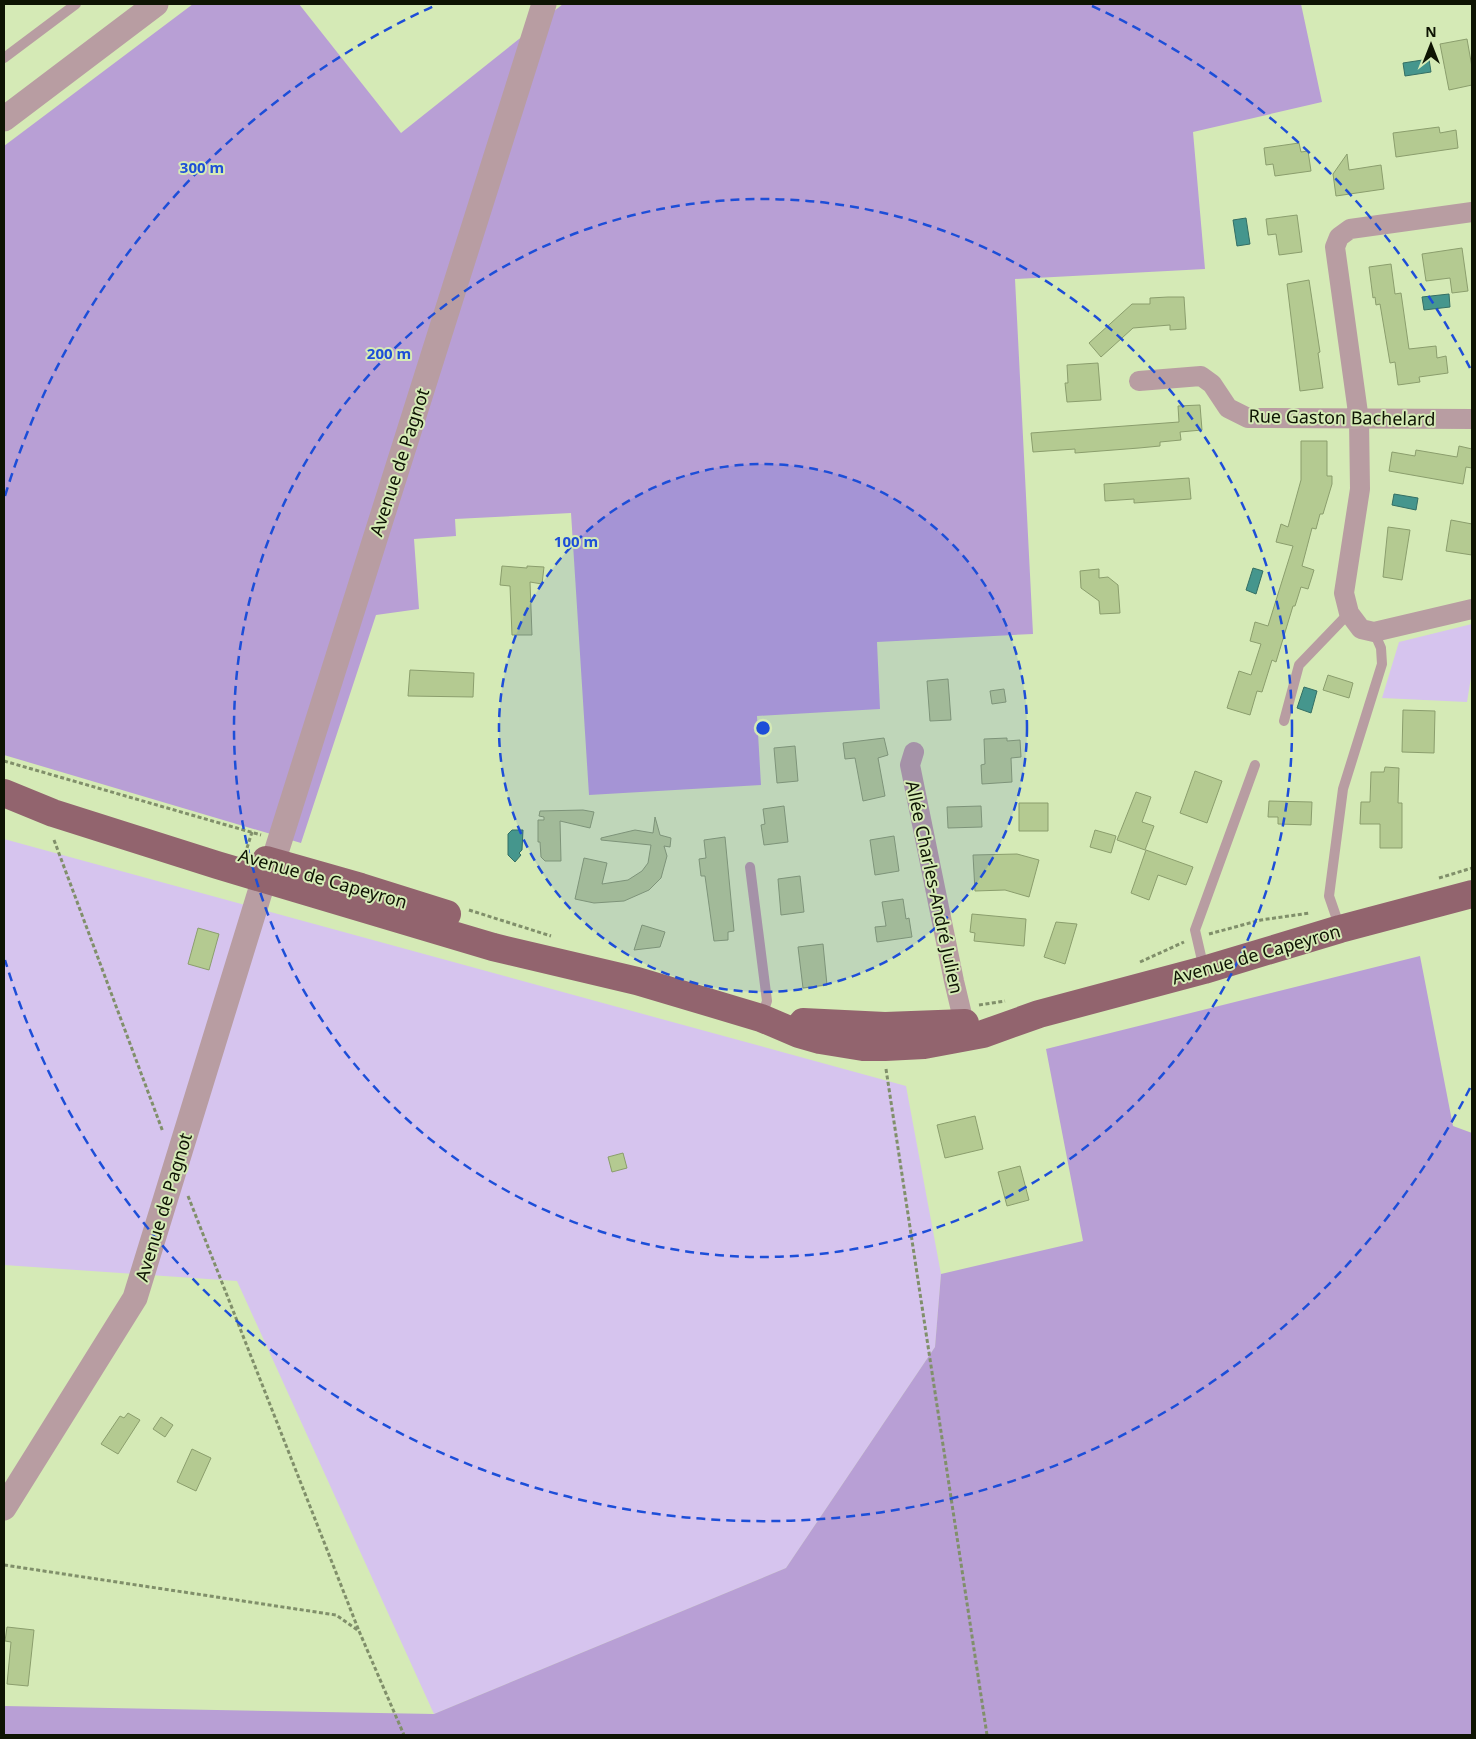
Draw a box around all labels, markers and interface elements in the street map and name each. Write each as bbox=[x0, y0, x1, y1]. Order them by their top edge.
north arrow bbox=[1406, 20, 1456, 70]
text: N bbox=[1425, 22, 1437, 41]
text: 300 m bbox=[180, 157, 224, 177]
text: 200 m bbox=[367, 343, 411, 363]
street label: Avenue de Pagnot bbox=[364, 384, 434, 539]
street label: Rue Gaston Bachelard bbox=[1248, 403, 1436, 431]
text: 100 m bbox=[554, 531, 598, 551]
centre of rings bbox=[754, 719, 772, 737]
street label: Allée Charles-André Julien bbox=[901, 778, 969, 996]
street label: Avenue de Capeyron bbox=[236, 842, 410, 914]
street label: Avenue de Capeyron bbox=[1169, 918, 1343, 990]
street label: Avenue de Pagnot bbox=[129, 1129, 197, 1284]

